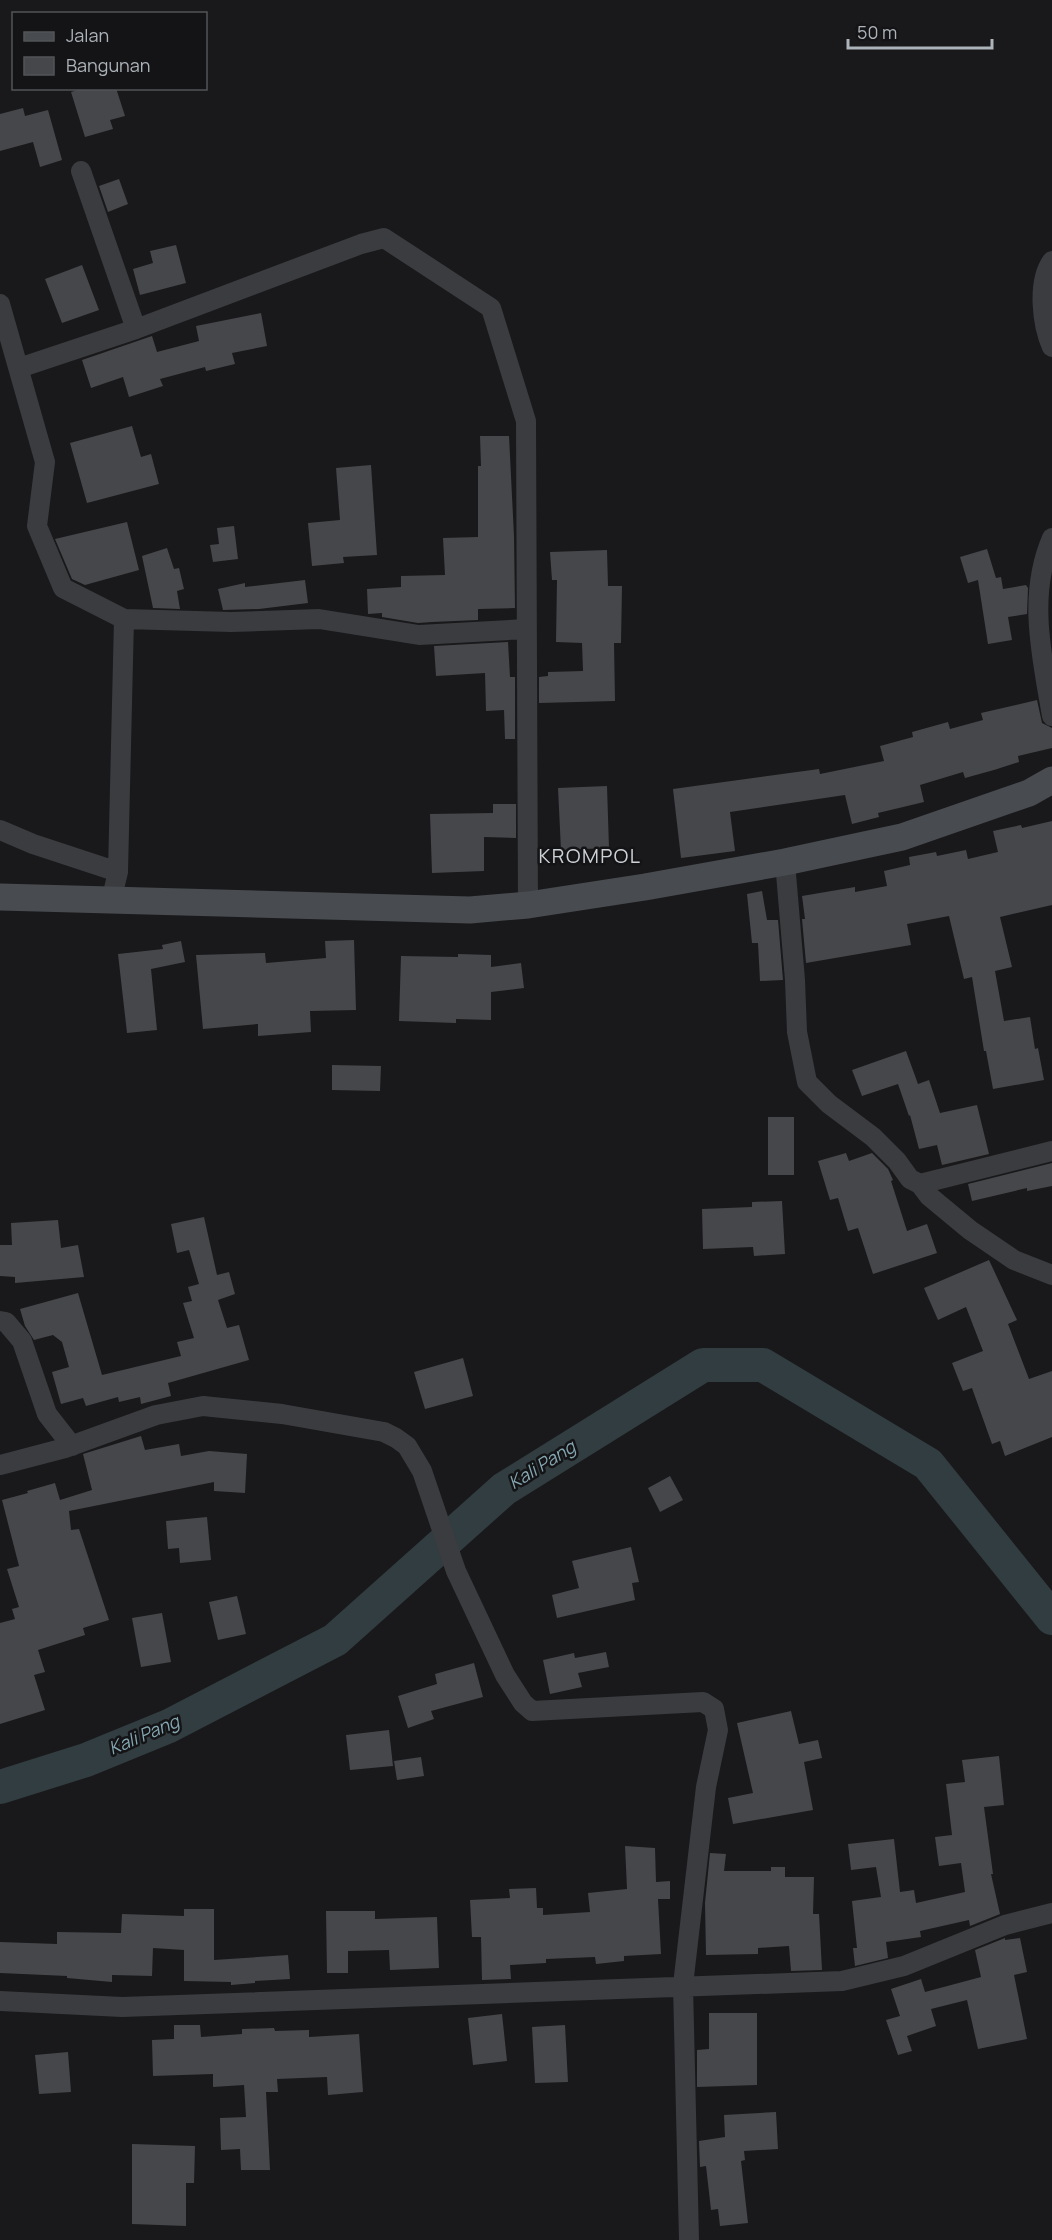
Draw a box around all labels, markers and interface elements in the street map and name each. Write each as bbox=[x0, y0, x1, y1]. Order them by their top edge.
legend bbox=[12, 12, 207, 90]
scale bar bbox=[848, 12, 992, 50]
text: 50 m bbox=[857, 20, 897, 44]
text: Jalan bbox=[66, 23, 109, 47]
text: Bangunan bbox=[66, 53, 150, 77]
district label: KROMPOL bbox=[538, 842, 642, 869]
water label: Kali Pang bbox=[504, 1434, 581, 1494]
water label: Kali Pang bbox=[105, 1708, 184, 1760]

